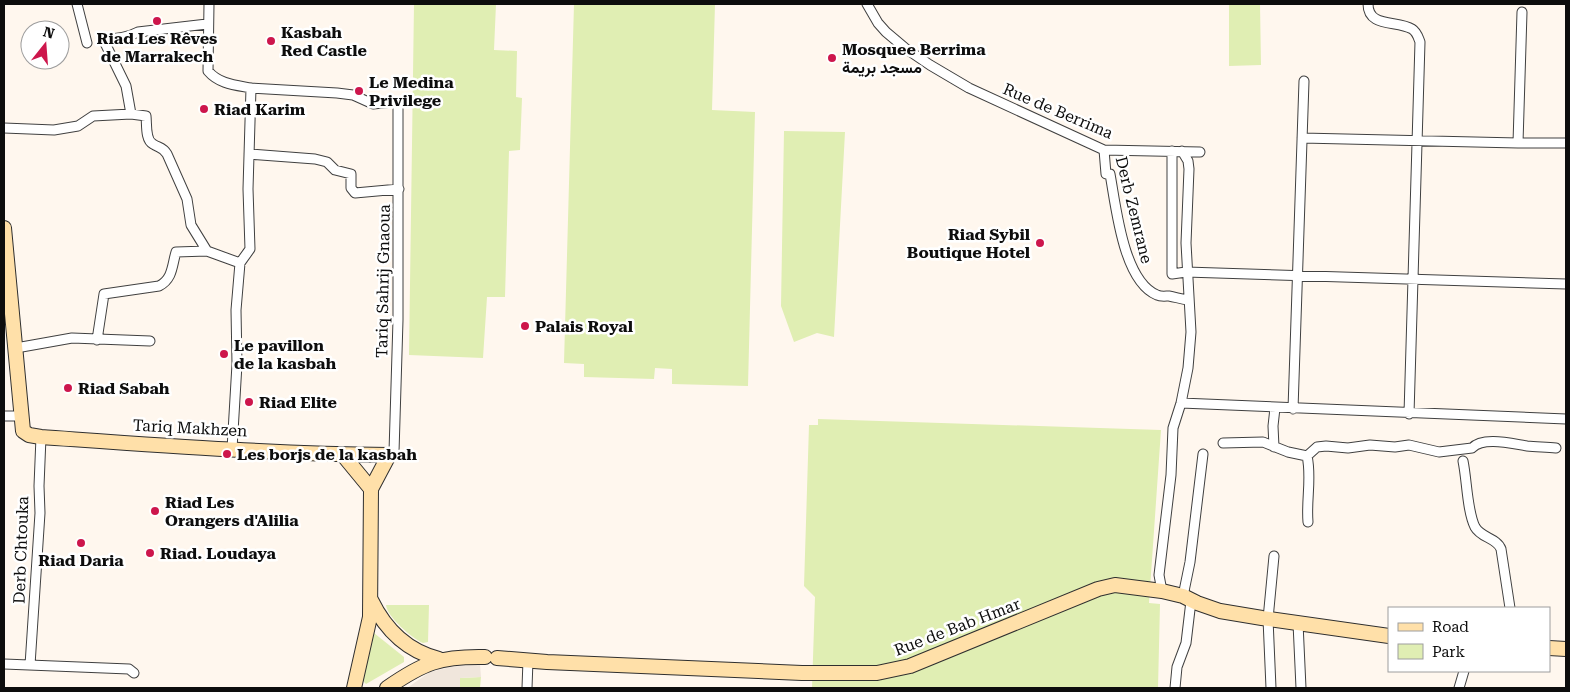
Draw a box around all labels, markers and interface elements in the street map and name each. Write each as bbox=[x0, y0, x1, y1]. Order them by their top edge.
marker: Riad Les Rêves de Marrakech bbox=[151, 15, 163, 27]
north arrow bbox=[20, 20, 70, 70]
text: N bbox=[41, 23, 57, 42]
place label: Kasbah Red Castle bbox=[281, 23, 367, 60]
place label: Riad Les Rêves de Marrakech bbox=[97, 29, 217, 66]
marker: Kasbah Red Castle bbox=[265, 35, 277, 47]
place label: Mosquee Berrima مسجد بريمة bbox=[842, 40, 986, 78]
marker: Mosquee Berrima مسجد بريمة bbox=[826, 52, 838, 64]
place label: Le Medina Privilege bbox=[369, 73, 454, 110]
street label: Rue de Berrima bbox=[1000, 79, 1116, 143]
marker: Le Medina Privilege bbox=[353, 85, 365, 97]
place label: Riad Karim bbox=[214, 100, 306, 119]
marker: Riad Karim bbox=[198, 103, 210, 115]
street label: Derb Zemrane bbox=[1111, 154, 1157, 266]
street label: Tariq Sahrij Gnaoua bbox=[372, 204, 394, 358]
place label: Riad Sybil Boutique Hotel bbox=[907, 225, 1031, 262]
marker: Riad Sybil Boutique Hotel bbox=[1034, 237, 1046, 249]
place label: Palais Royal bbox=[535, 317, 634, 336]
marker: Palais Royal bbox=[519, 320, 531, 332]
place label: Le pavillon de la kasbah bbox=[234, 336, 336, 373]
marker: Le pavillon de la kasbah bbox=[218, 348, 230, 360]
place label: Riad Sabah bbox=[78, 379, 170, 398]
marker: Riad Sabah bbox=[62, 382, 74, 394]
place label: Riad Elite bbox=[259, 393, 337, 412]
marker: Riad Elite bbox=[243, 396, 255, 408]
street label: Tariq Makhzen bbox=[132, 416, 248, 440]
place label: Les borjs de la kasbah bbox=[237, 445, 417, 464]
marker: Les borjs de la kasbah bbox=[221, 448, 233, 460]
place label: Riad Les Orangers d'Alilia bbox=[165, 493, 299, 530]
street label: Derb Chtouka bbox=[10, 495, 32, 604]
marker: Riad Les Orangers d'Alilia bbox=[149, 505, 161, 517]
marker: Riad Daria bbox=[75, 537, 87, 549]
place label: Riad. Loudaya bbox=[160, 544, 277, 563]
marker: Riad. Loudaya bbox=[144, 547, 156, 559]
place label: Riad Daria bbox=[38, 551, 124, 570]
street label: Rue de Bab Hmar bbox=[891, 594, 1023, 660]
legend bbox=[1388, 607, 1550, 672]
text: Road bbox=[1432, 618, 1469, 636]
text: Park bbox=[1432, 643, 1466, 661]

